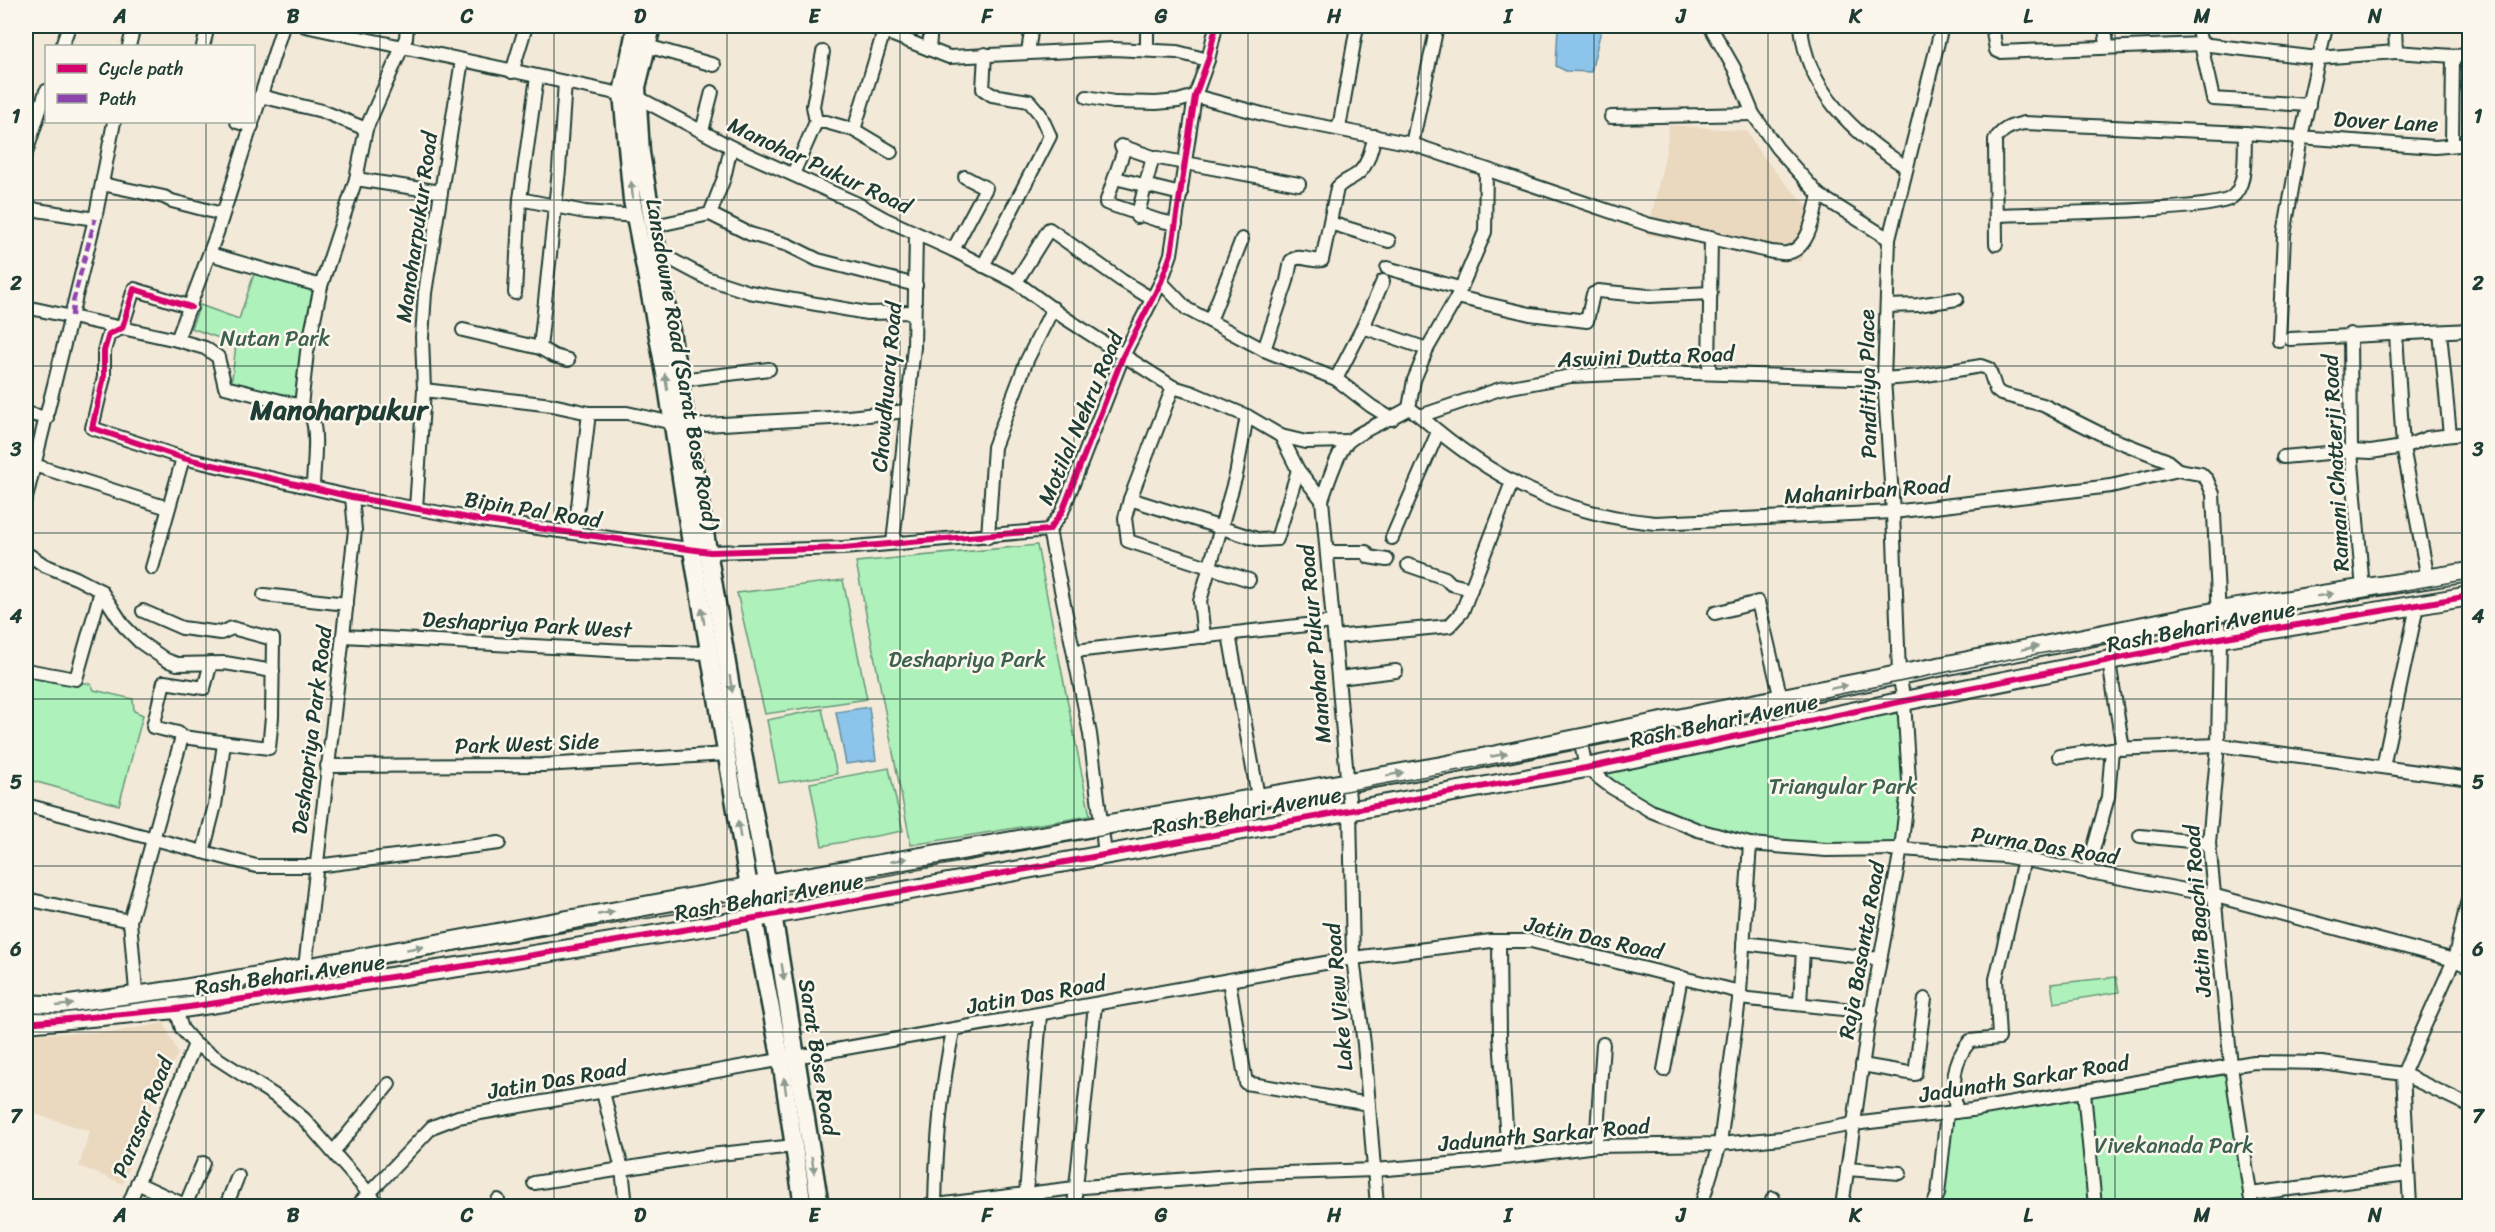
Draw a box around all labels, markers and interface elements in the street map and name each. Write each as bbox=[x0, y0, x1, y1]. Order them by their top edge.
text: A bbox=[112, 0, 127, 34]
text: B bbox=[287, 0, 300, 34]
text: C bbox=[460, 0, 474, 34]
text: D bbox=[634, 0, 647, 34]
text: E bbox=[808, 0, 821, 34]
text: F bbox=[981, 0, 994, 34]
text: G bbox=[1154, 0, 1168, 34]
text: H bbox=[1326, 0, 1342, 34]
text: I bbox=[1503, 0, 1514, 34]
text: J bbox=[1675, 0, 1687, 34]
text: K bbox=[1848, 0, 1863, 34]
text: L bbox=[2023, 0, 2033, 34]
text: M bbox=[2193, 0, 2211, 34]
text: N bbox=[2367, 0, 2383, 34]
legend bbox=[45, 45, 255, 123]
text: Cycle path bbox=[99, 53, 183, 85]
text: Path bbox=[99, 83, 136, 115]
text: 1 bbox=[12, 99, 21, 134]
street label: Dover Lane bbox=[2332, 99, 2439, 144]
text: 1 bbox=[2474, 99, 2483, 134]
street label: Manohar Pukur Road bbox=[721, 106, 920, 226]
street label: Manoharpukur Road bbox=[384, 128, 449, 325]
one-way arrow bbox=[627, 181, 637, 200]
street label: Lansdowne Road (Sarat Bose Road) bbox=[634, 195, 731, 534]
text: 2 bbox=[9, 266, 22, 301]
text: 2 bbox=[2471, 266, 2484, 301]
street label: Chowdhuary Road bbox=[860, 299, 913, 474]
street label: Panditiya Place bbox=[1847, 309, 1888, 459]
park label: Nutan Park bbox=[220, 319, 330, 358]
street label: Motilal Nehru Road bbox=[1026, 324, 1135, 511]
street label: Aswini Dutta Road bbox=[1556, 334, 1736, 379]
street label: Ramani Chatterji Road bbox=[2310, 352, 2361, 572]
one-way arrow bbox=[661, 372, 670, 391]
district label: Manoharpukur bbox=[249, 385, 430, 434]
text: 3 bbox=[10, 432, 22, 467]
text: 3 bbox=[2472, 432, 2484, 467]
street label: Mahanirban Road bbox=[1783, 465, 1953, 516]
street label: Bipin Pal Road bbox=[462, 479, 606, 540]
street label: Manohar Pukur Road bbox=[1286, 541, 1343, 745]
street label: Rash Behari Avenue bbox=[2103, 589, 2299, 664]
one-way arrow bbox=[2315, 590, 2334, 599]
text: 4 bbox=[9, 599, 23, 634]
text: 4 bbox=[2471, 599, 2485, 634]
street label: Deshapriya Park West bbox=[421, 600, 634, 650]
one-way arrow bbox=[699, 606, 708, 625]
street label: Deshapriya Park Road bbox=[279, 622, 344, 837]
park label: Deshapriya Park bbox=[888, 640, 1046, 679]
one-way arrow bbox=[2020, 642, 2039, 652]
one-way arrow bbox=[727, 674, 736, 693]
street label: Rash Behari Avenue bbox=[1626, 681, 1822, 759]
one-way arrow bbox=[1829, 681, 1848, 691]
street label: Park West Side bbox=[454, 721, 600, 766]
one-way arrow bbox=[1490, 750, 1509, 759]
text: 5 bbox=[10, 765, 22, 800]
text: 5 bbox=[2472, 765, 2484, 800]
park label: Triangular Park bbox=[1769, 767, 1917, 806]
one-way arrow bbox=[1385, 770, 1404, 779]
street label: Rash Behari Avenue bbox=[1149, 775, 1345, 846]
street label: Purna Das Road bbox=[1968, 815, 2123, 877]
one-way arrow bbox=[734, 819, 743, 838]
street label: Jatin Bagchi Road bbox=[2172, 822, 2223, 999]
one-way arrow bbox=[889, 855, 908, 864]
street label: Raja Basanta Road bbox=[1827, 857, 1897, 1042]
street label: Rash Behari Avenue bbox=[671, 861, 867, 932]
street label: Jatin Das Road bbox=[1520, 904, 1668, 971]
one-way arrow bbox=[597, 908, 616, 917]
street label: Lake View Road bbox=[1312, 920, 1364, 1072]
text: 6 bbox=[9, 932, 22, 967]
text: 6 bbox=[2471, 932, 2484, 967]
street label: Rash Behari Avenue bbox=[192, 942, 388, 1007]
one-way arrow bbox=[405, 943, 424, 952]
one-way arrow bbox=[778, 963, 787, 982]
street label: Jatin Das Road bbox=[963, 963, 1110, 1026]
street label: Sarat Bose Road bbox=[787, 976, 850, 1140]
one-way arrow bbox=[55, 1000, 74, 1010]
street label: Jadunath Sarkar Road bbox=[1915, 1042, 2133, 1114]
street label: Jatin Das Road bbox=[484, 1048, 631, 1111]
street label: Parasar Road bbox=[100, 1049, 185, 1184]
one-way arrow bbox=[781, 1077, 790, 1096]
text: 7 bbox=[10, 1099, 23, 1134]
text: 7 bbox=[2472, 1099, 2485, 1134]
street label: Jadunath Sarkar Road bbox=[1436, 1106, 1653, 1163]
park label: Vivekanada Park bbox=[2094, 1126, 2254, 1165]
one-way arrow bbox=[809, 1155, 818, 1174]
text: A bbox=[112, 1198, 127, 1232]
text: B bbox=[287, 1198, 300, 1232]
text: C bbox=[460, 1198, 474, 1232]
text: D bbox=[634, 1198, 647, 1232]
text: E bbox=[808, 1198, 821, 1232]
text: F bbox=[981, 1198, 994, 1232]
text: G bbox=[1154, 1198, 1168, 1232]
text: H bbox=[1326, 1198, 1342, 1232]
text: I bbox=[1503, 1198, 1514, 1232]
text: J bbox=[1675, 1198, 1687, 1232]
text: K bbox=[1848, 1198, 1863, 1232]
text: L bbox=[2023, 1198, 2033, 1232]
text: M bbox=[2193, 1198, 2211, 1232]
text: N bbox=[2367, 1198, 2383, 1232]

